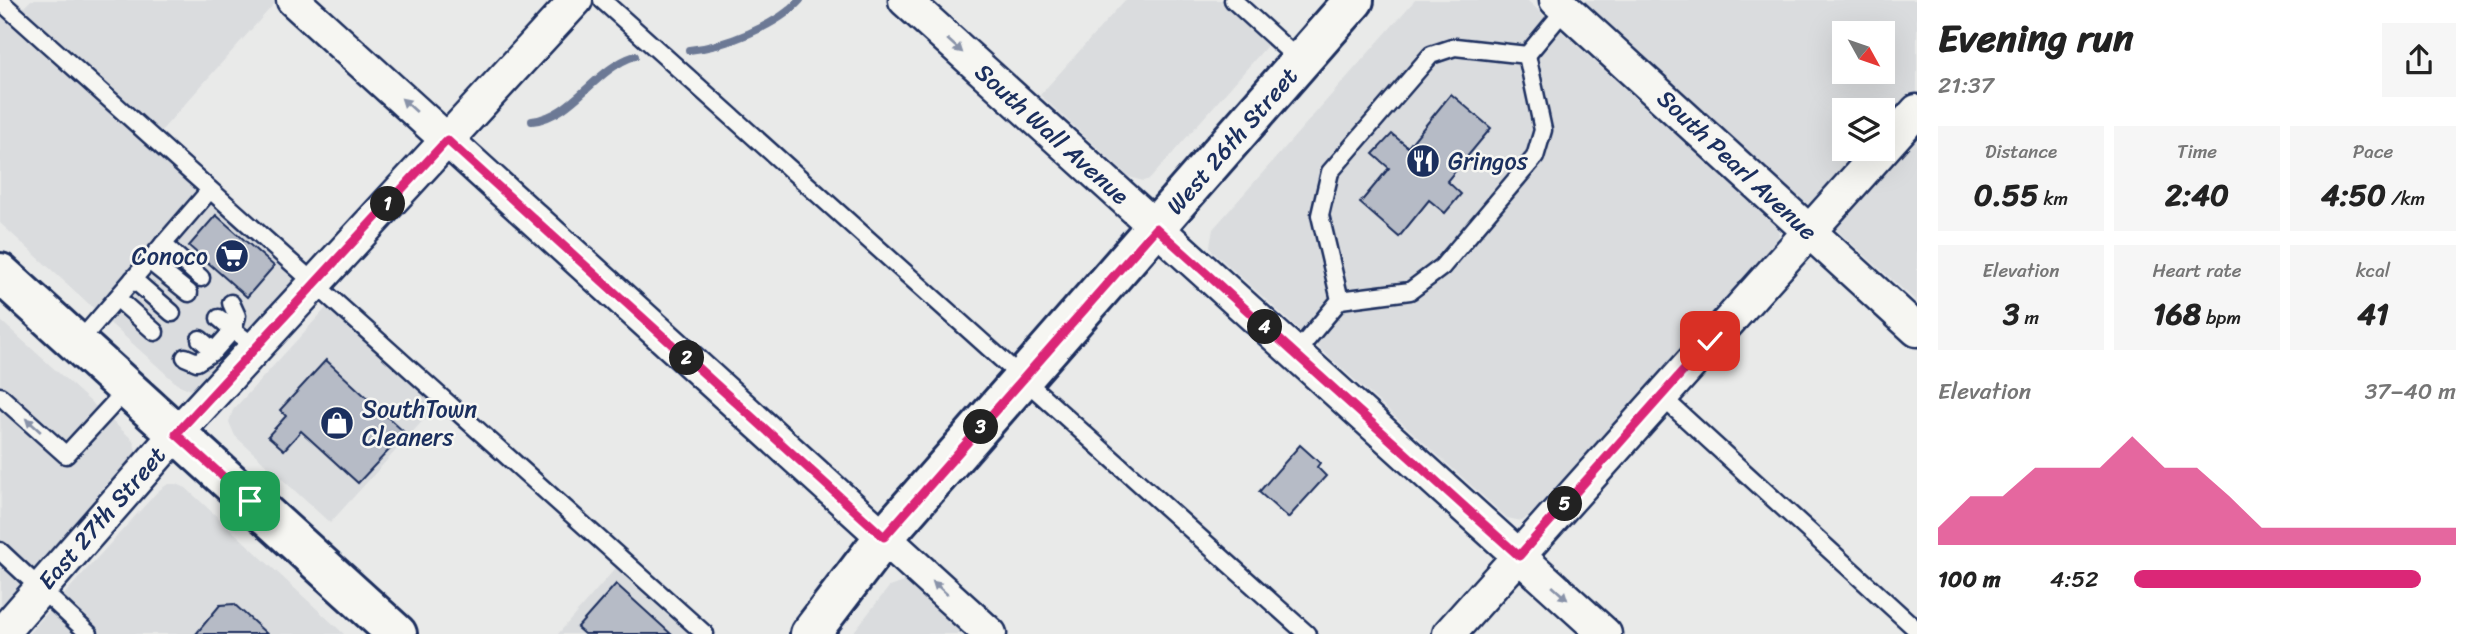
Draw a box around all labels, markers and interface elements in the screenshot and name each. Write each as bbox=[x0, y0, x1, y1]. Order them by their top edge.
text: Evening run bbox=[1938, 5, 2134, 72]
north arrow bbox=[1832, 21, 1895, 84]
map controls bbox=[1832, 21, 1895, 161]
button: share bbox=[2382, 23, 2456, 97]
one-way arrow bbox=[946, 38, 964, 54]
street label: South Wall Avenue bbox=[965, 53, 1140, 216]
street label: West 26th Street bbox=[1155, 57, 1309, 225]
text: 21:37 bbox=[1938, 65, 1994, 106]
street label: South Pearl Avenue bbox=[1647, 79, 1827, 251]
one-way arrow bbox=[400, 97, 418, 113]
button: layers bbox=[1832, 98, 1895, 161]
text: Distance bbox=[1985, 135, 2057, 168]
text: Time bbox=[2177, 135, 2217, 168]
text: Pace bbox=[2353, 135, 2393, 168]
place label: Gringos bbox=[1448, 140, 1529, 182]
restaurant icon: Gringos bbox=[1404, 142, 1442, 180]
text: 0.55 bbox=[1974, 168, 2039, 222]
text: 2:40 bbox=[2165, 168, 2229, 222]
text: 4:50 bbox=[2321, 168, 2386, 222]
text: km bbox=[2039, 182, 2068, 215]
text: /km bbox=[2386, 182, 2425, 215]
pin: 1 bbox=[370, 186, 406, 222]
text: 1 bbox=[383, 187, 392, 220]
place label: Conoco bbox=[132, 235, 208, 277]
supermarket icon: Conoco bbox=[213, 237, 251, 275]
text: Elevation bbox=[1983, 254, 2059, 287]
text: Heart rate bbox=[2152, 254, 2242, 287]
text: kcal bbox=[2356, 254, 2390, 287]
text: 3 bbox=[2003, 287, 2019, 341]
text: 168 bbox=[2153, 287, 2201, 341]
text: 41 bbox=[2357, 287, 2389, 341]
text: m bbox=[2019, 301, 2039, 334]
text: bpm bbox=[2201, 301, 2241, 334]
pin: 4 bbox=[1248, 310, 1282, 344]
text: 4 bbox=[1259, 310, 1270, 343]
pin bbox=[1680, 311, 1740, 371]
icon: check bbox=[1691, 322, 1729, 360]
pin: 2 bbox=[670, 340, 704, 376]
text: 2 bbox=[681, 341, 692, 374]
text: Elevation bbox=[1938, 371, 2031, 412]
text: 37–40 m bbox=[2365, 371, 2456, 412]
place label: SouthTown Cleaners bbox=[362, 388, 477, 458]
shop icon: SouthTown Cleaners bbox=[318, 404, 356, 442]
pin: 3 bbox=[964, 410, 998, 444]
text: 3 bbox=[975, 410, 986, 443]
one-way arrow bbox=[25, 418, 42, 434]
street label: East 27th Street bbox=[27, 436, 177, 600]
pin bbox=[220, 471, 280, 531]
icon: arrive bbox=[231, 482, 269, 520]
pin: 5 bbox=[1548, 486, 1582, 522]
text: 5 bbox=[1559, 487, 1570, 520]
text: 100 m bbox=[1938, 559, 2001, 600]
text: 4:52 bbox=[2050, 559, 2099, 600]
one-way arrow bbox=[931, 580, 949, 596]
one-way arrow bbox=[1551, 585, 1569, 601]

